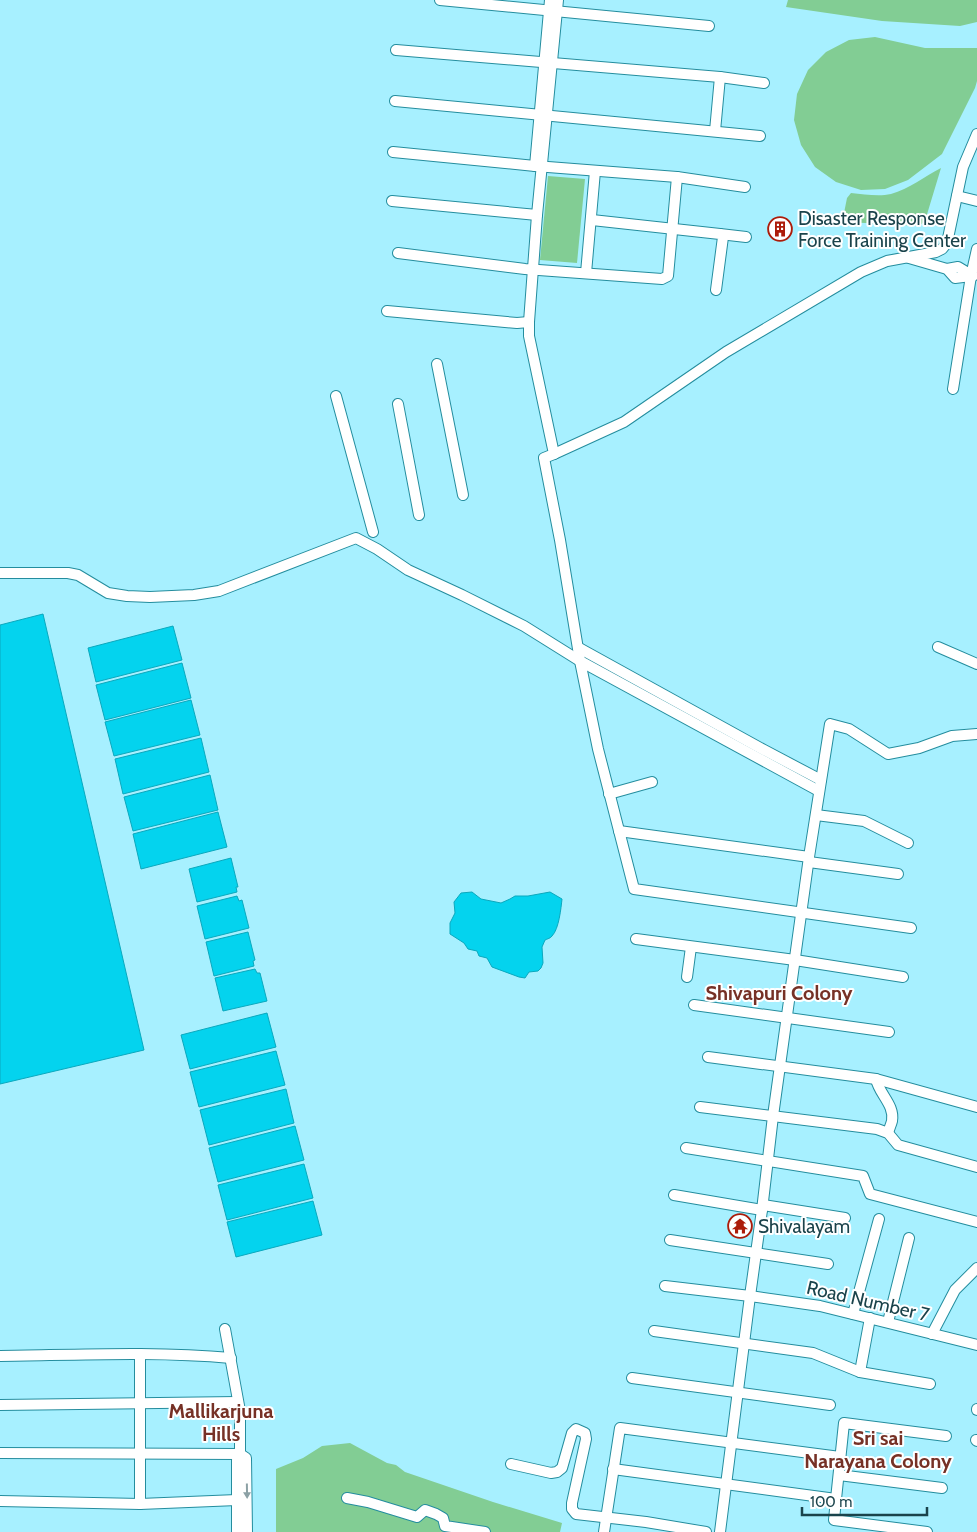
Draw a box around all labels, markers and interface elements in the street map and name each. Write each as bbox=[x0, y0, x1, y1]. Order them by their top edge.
place label: Disaster Response Force Training Center bbox=[798, 207, 966, 252]
building icon: Disaster Response Force Training Center bbox=[767, 216, 793, 242]
district label: Shivapuri Colony bbox=[706, 981, 853, 1005]
temple icon: Shivalayam bbox=[727, 1213, 753, 1239]
place label: Shivalayam bbox=[758, 1215, 850, 1238]
street label: Road Number 7 bbox=[804, 1276, 932, 1326]
district label: Mallikarjuna Hills bbox=[169, 1399, 273, 1446]
district label: Sri sai Narayana Colony bbox=[804, 1426, 952, 1473]
one-way arrow bbox=[243, 1483, 251, 1499]
scale bar bbox=[802, 1484, 927, 1516]
text: 100 m bbox=[810, 1493, 852, 1511]

